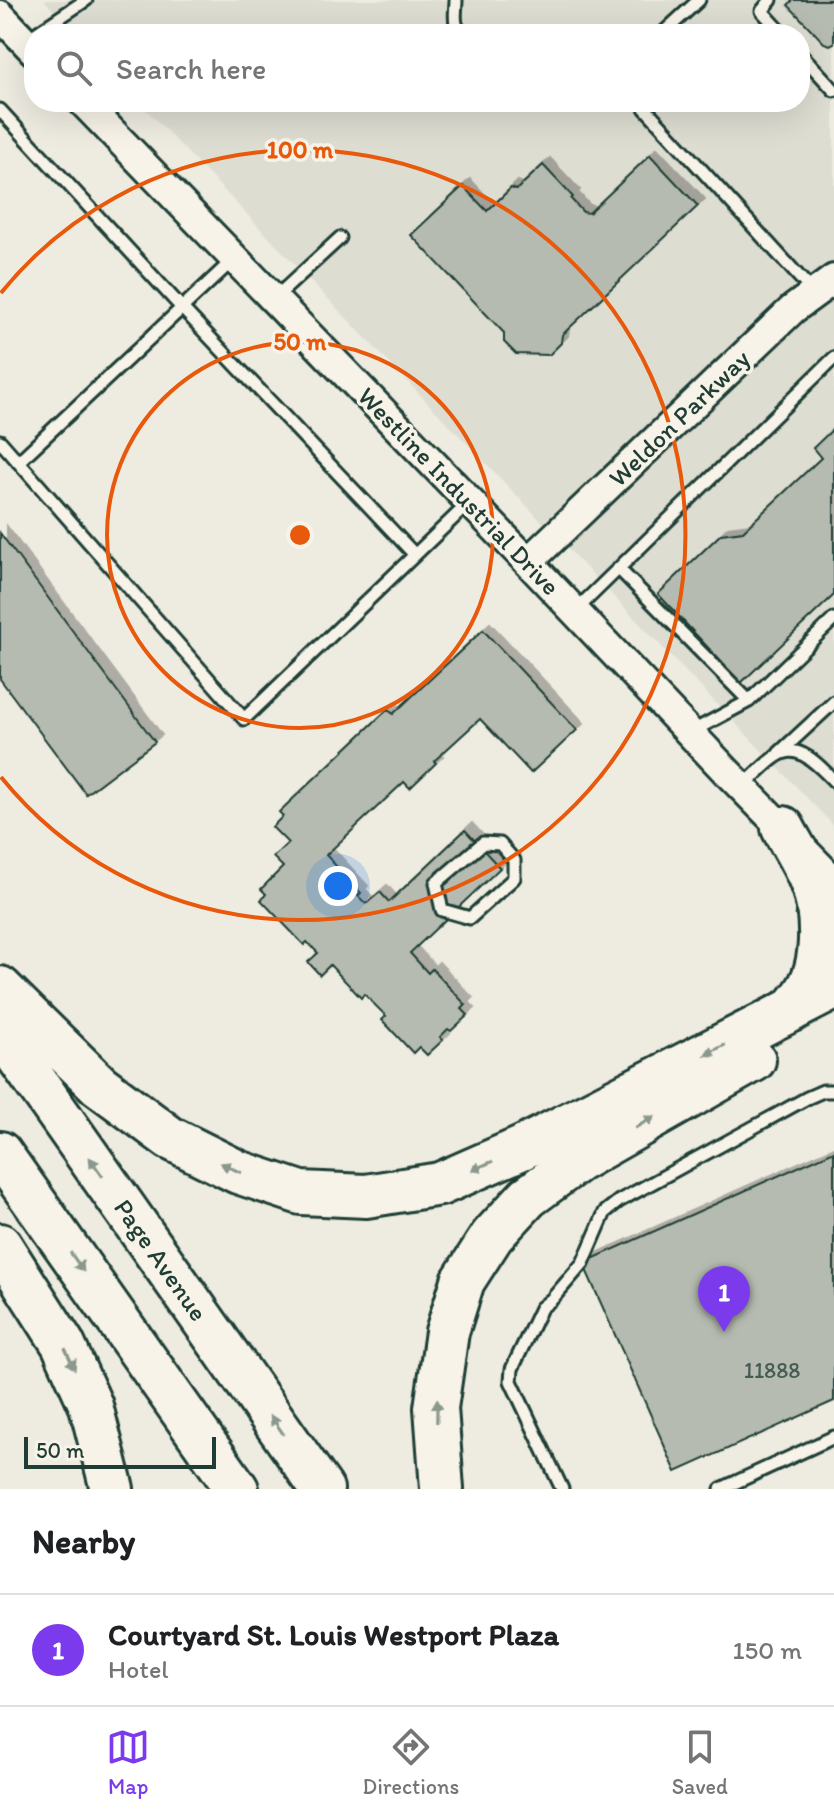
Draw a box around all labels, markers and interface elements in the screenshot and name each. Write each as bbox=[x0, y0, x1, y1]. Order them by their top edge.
search box bbox=[24, 24, 810, 112]
icon: search bbox=[52, 46, 96, 90]
text: Search here bbox=[116, 50, 266, 87]
text: 100 m bbox=[267, 135, 334, 164]
text: 50 m bbox=[274, 327, 327, 356]
street label: Weldon Parkway bbox=[602, 343, 756, 493]
street label: Westline Industrial Drive bbox=[351, 380, 567, 602]
centre of rings bbox=[286, 521, 314, 549]
your location bbox=[318, 866, 358, 906]
one-way arrow bbox=[703, 1043, 726, 1056]
one-way arrow bbox=[634, 1115, 656, 1129]
one-way arrow bbox=[88, 1156, 104, 1177]
one-way arrow bbox=[470, 1159, 494, 1172]
one-way arrow bbox=[220, 1161, 243, 1175]
street label: Page Avenue bbox=[107, 1193, 215, 1327]
one-way arrow bbox=[69, 1252, 84, 1273]
pin: 1 bbox=[698, 1266, 750, 1332]
one-way arrow bbox=[63, 1347, 76, 1371]
house number: 11888 bbox=[744, 1357, 800, 1384]
one-way arrow bbox=[431, 1398, 443, 1423]
one-way arrow bbox=[270, 1415, 285, 1436]
scale bar bbox=[24, 1433, 216, 1469]
text: 50 m bbox=[36, 1437, 85, 1464]
text: Nearby bbox=[32, 1521, 135, 1562]
text: Courtyard St. Louis Westport Plaza bbox=[108, 1616, 559, 1653]
text: 1 bbox=[52, 1634, 64, 1666]
text: 150 m bbox=[733, 1634, 802, 1666]
text: Hotel bbox=[108, 1653, 169, 1685]
tab: Map bbox=[106, 1725, 150, 1800]
tab: Directions bbox=[363, 1725, 459, 1800]
tab: Saved bbox=[672, 1725, 728, 1800]

